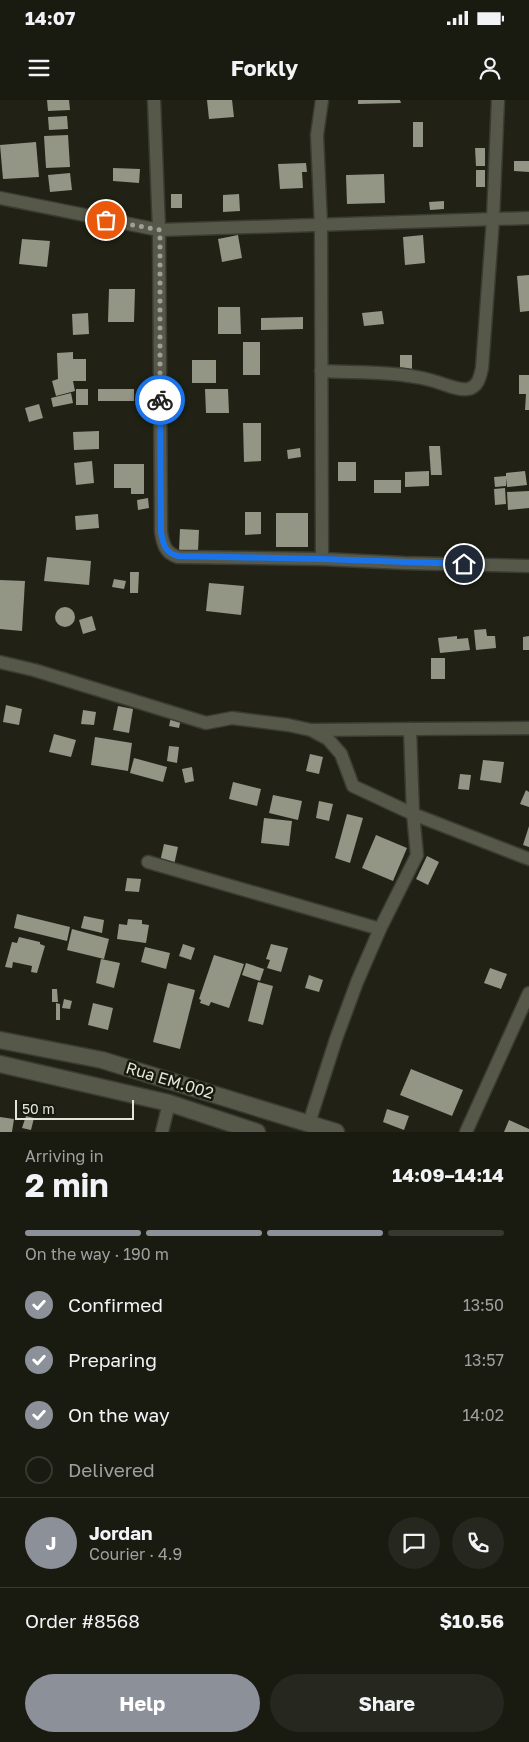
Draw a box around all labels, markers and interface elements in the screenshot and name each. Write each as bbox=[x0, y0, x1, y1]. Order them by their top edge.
text: 14:07 bbox=[25, 6, 75, 29]
icon: menu bbox=[25, 54, 53, 82]
text: Forkly bbox=[231, 54, 298, 81]
icon: person bbox=[476, 54, 504, 82]
pin bbox=[85, 199, 127, 241]
icon: bag bbox=[92, 206, 120, 234]
courier bbox=[135, 375, 185, 425]
icon: bike bbox=[146, 386, 174, 414]
pin bbox=[443, 543, 485, 585]
icon: home bbox=[450, 550, 478, 578]
street label: Rua EM.002 bbox=[124, 1057, 216, 1103]
scale bar bbox=[15, 1097, 134, 1120]
text: 50 m bbox=[22, 1100, 55, 1117]
text: Arriving in bbox=[25, 1146, 104, 1166]
text: 14:09–14:14 bbox=[392, 1163, 504, 1186]
text: 2 min bbox=[25, 1166, 109, 1204]
text: On the way · 190 m bbox=[25, 1244, 169, 1264]
icon: check bbox=[25, 1291, 53, 1319]
text: Confirmed bbox=[68, 1293, 163, 1316]
text: 13:50 bbox=[463, 1295, 504, 1315]
icon: check bbox=[25, 1346, 53, 1374]
text: Preparing bbox=[68, 1348, 157, 1371]
text: 13:57 bbox=[464, 1350, 504, 1370]
icon: check bbox=[25, 1401, 53, 1429]
text: On the way bbox=[68, 1403, 170, 1426]
text: 14:02 bbox=[462, 1405, 504, 1425]
text: Delivered bbox=[68, 1458, 155, 1481]
button: chat bbox=[388, 1517, 440, 1569]
button: phone bbox=[452, 1517, 504, 1569]
text: Jordan bbox=[89, 1521, 153, 1544]
text: J bbox=[46, 1531, 56, 1554]
text: Courier · 4.9 bbox=[89, 1544, 182, 1564]
text: Order #8568 bbox=[25, 1609, 140, 1632]
text: $10.56 bbox=[439, 1609, 504, 1632]
button: Help bbox=[25, 1674, 260, 1732]
button: Share bbox=[270, 1674, 504, 1732]

